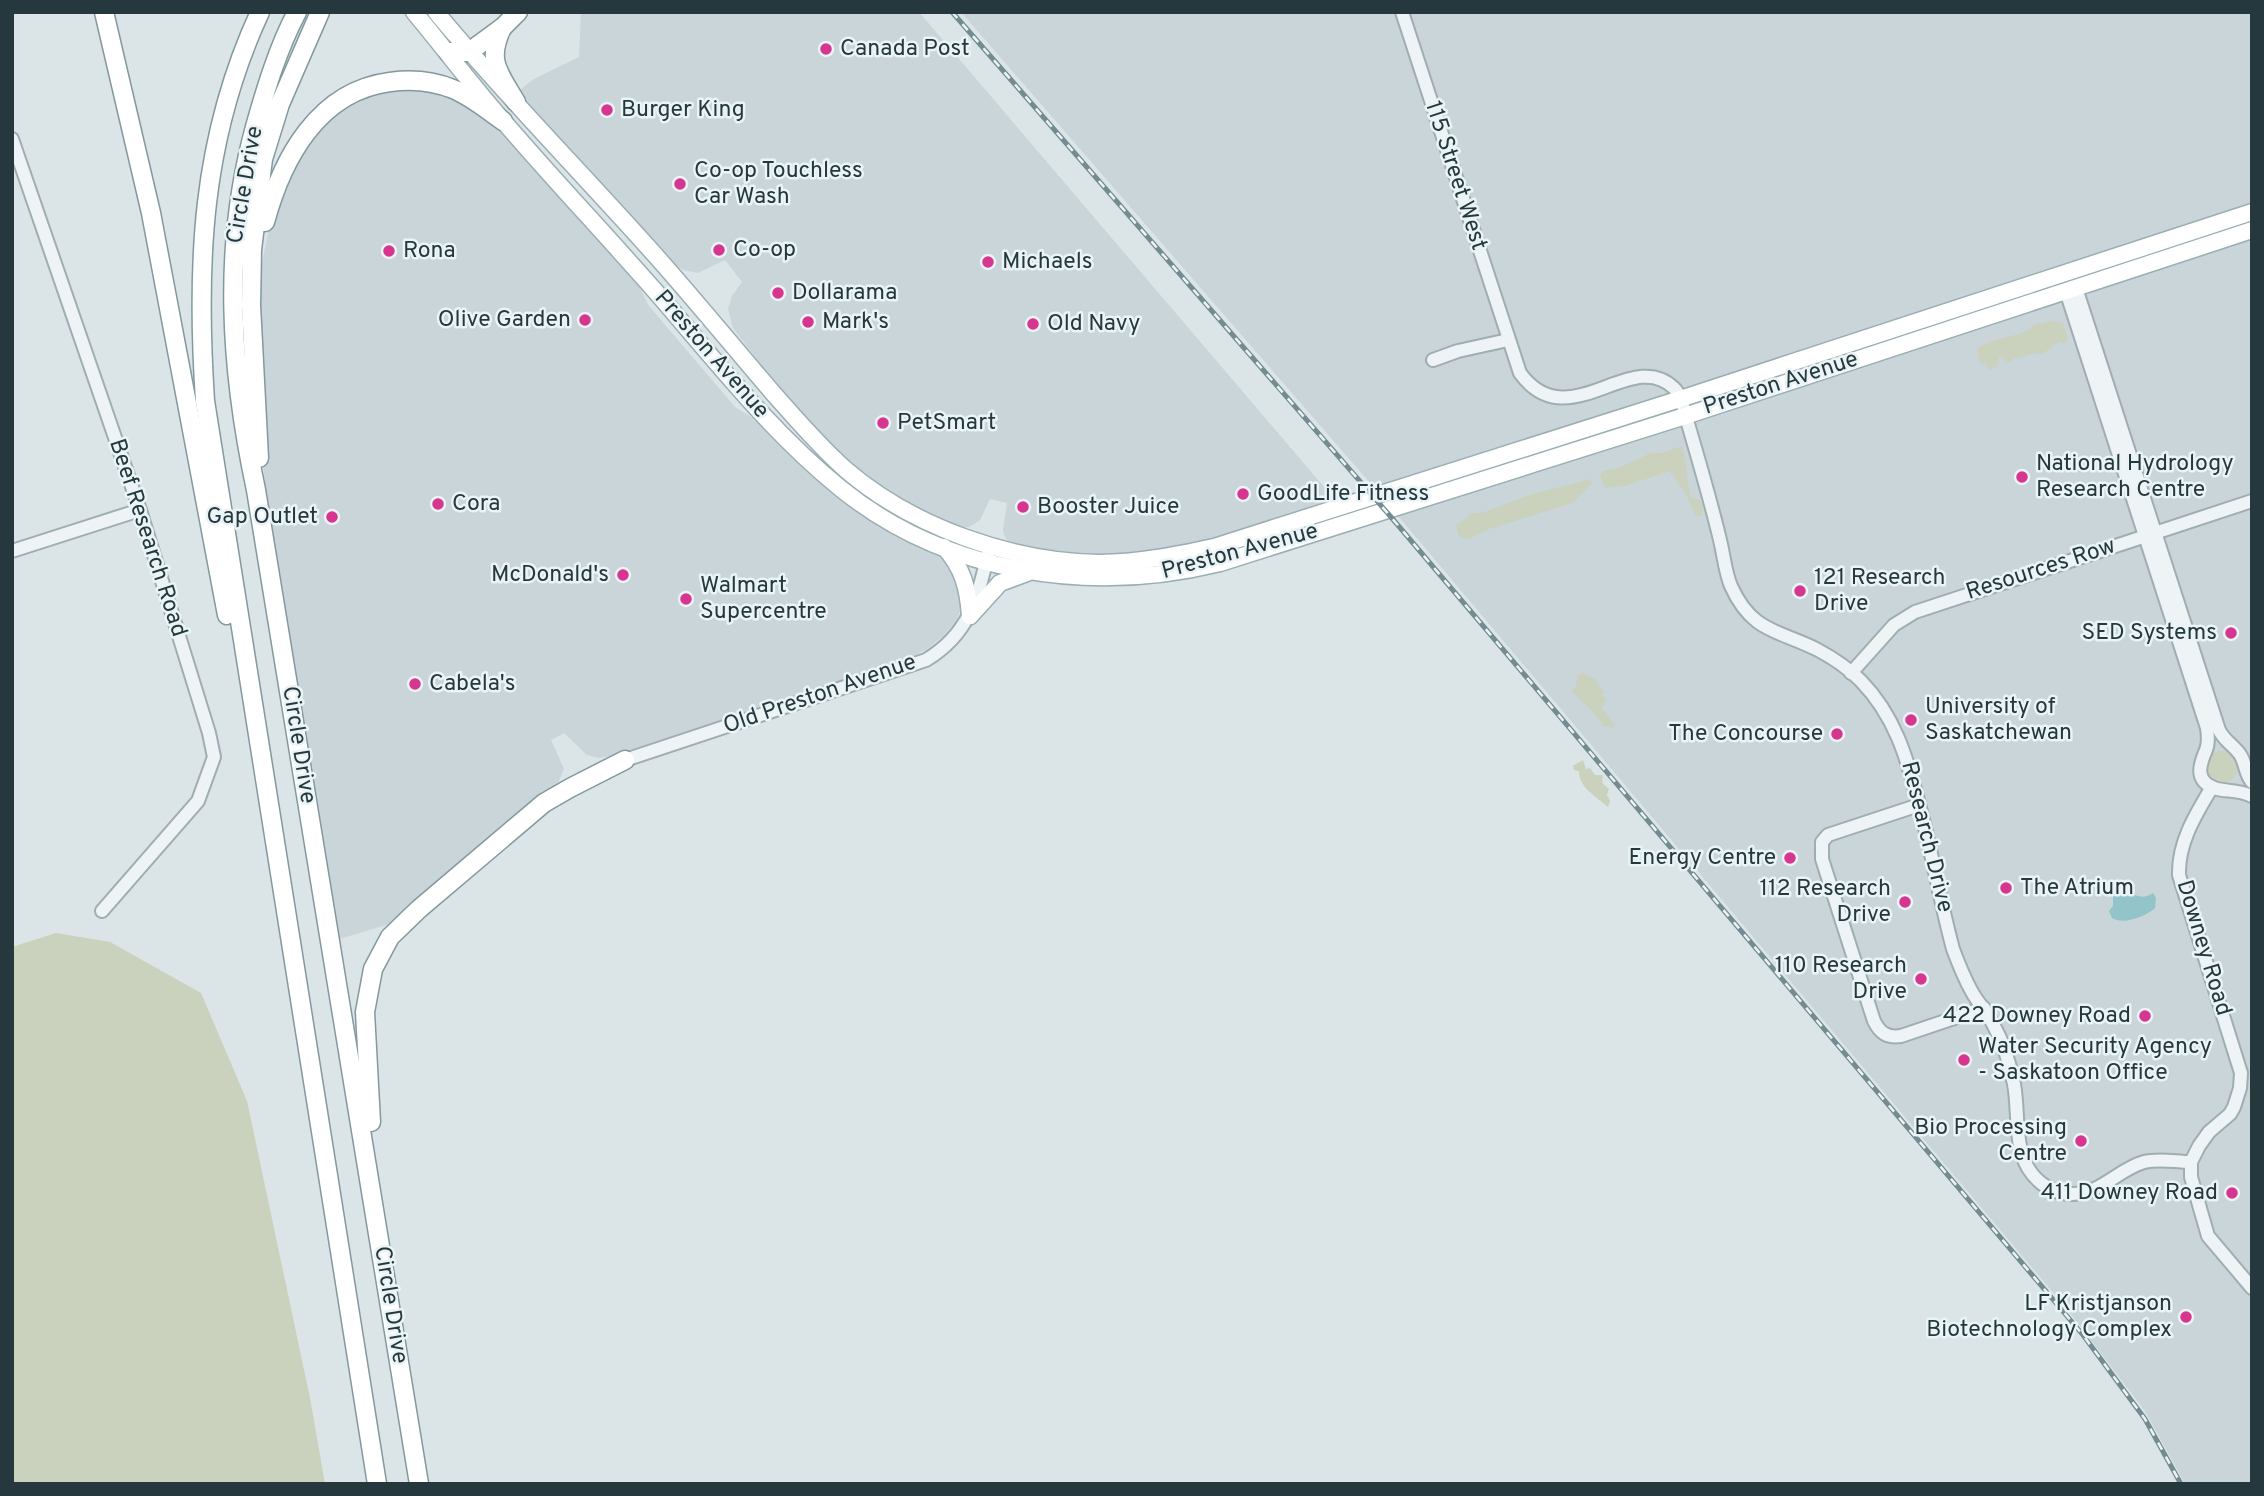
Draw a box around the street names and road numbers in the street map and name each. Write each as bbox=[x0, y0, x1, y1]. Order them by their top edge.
street label: 115 Street West bbox=[1417, 98, 1493, 254]
street label: Circle Drive bbox=[221, 124, 271, 246]
street label: Preston Avenue bbox=[647, 285, 775, 425]
street label: Preston Avenue bbox=[1700, 345, 1862, 423]
street label: Beef Research Road bbox=[101, 435, 193, 641]
street label: Preston Avenue bbox=[1158, 517, 1322, 587]
street label: Resources Row bbox=[1963, 532, 2119, 608]
street label: Old Preston Avenue bbox=[720, 648, 920, 742]
street label: Circle Drive bbox=[274, 684, 322, 806]
street label: Research Drive bbox=[1893, 758, 1959, 916]
street label: Downey Road bbox=[2169, 877, 2237, 1019]
street label: Circle Drive bbox=[366, 1244, 414, 1366]

